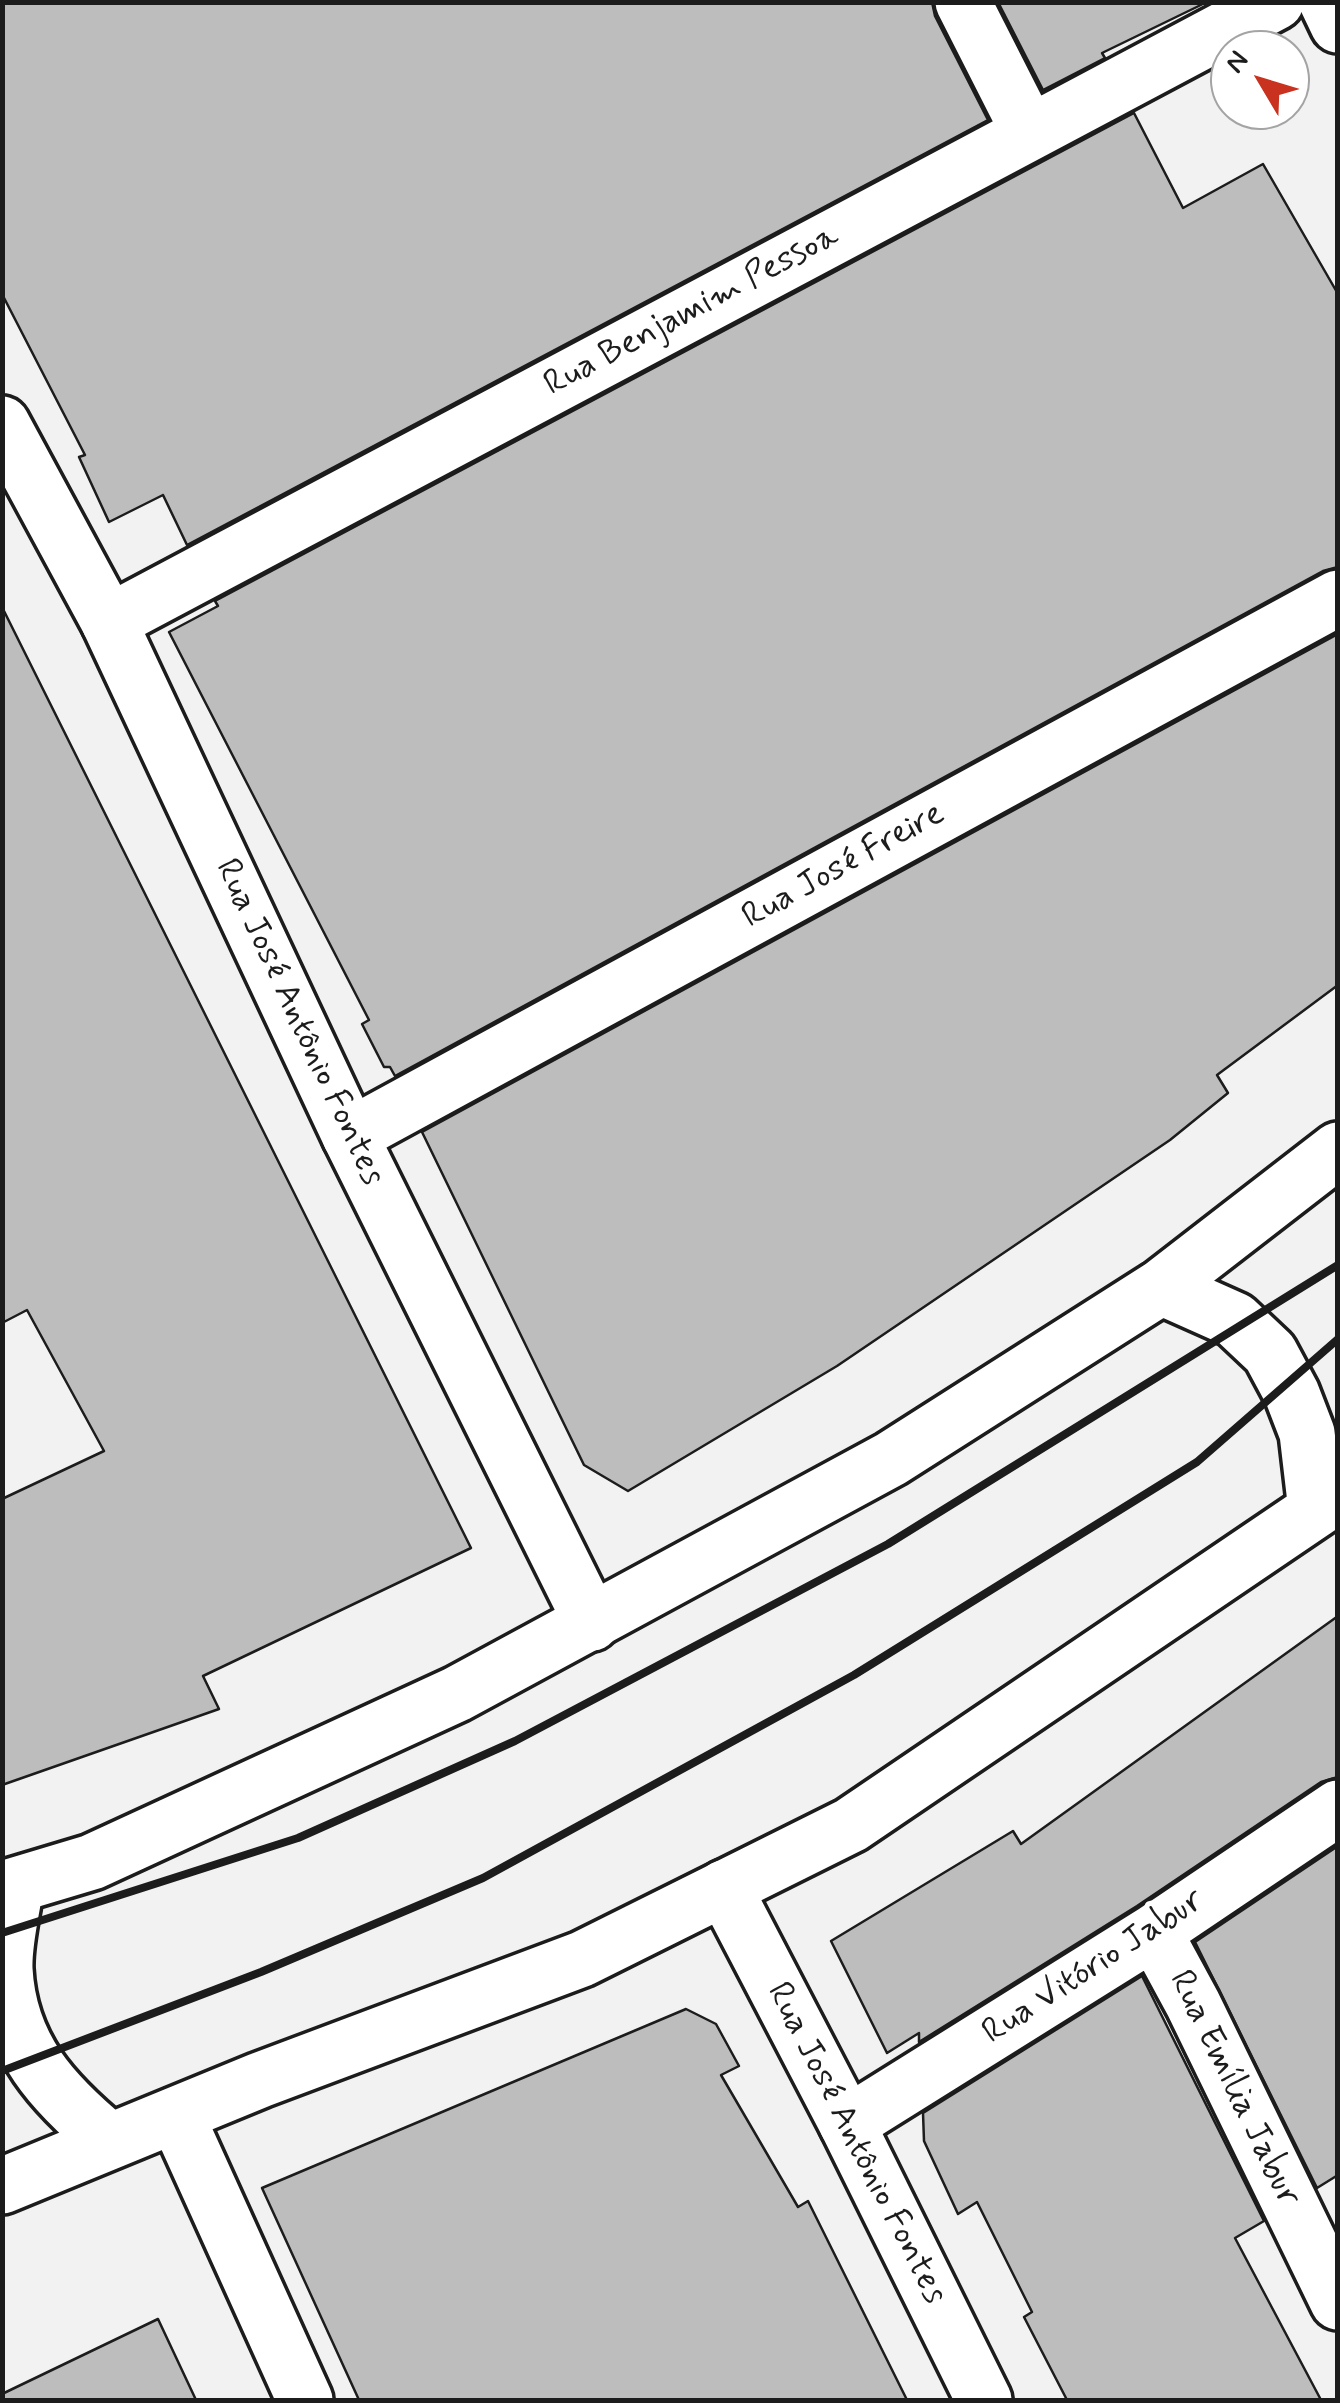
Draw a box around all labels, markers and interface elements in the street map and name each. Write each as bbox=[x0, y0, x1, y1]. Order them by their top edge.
north arrow bbox=[1210, 30, 1310, 130]
text: N bbox=[1217, 44, 1258, 81]
street label: Rua Benjamim Pessoa bbox=[538, 217, 846, 407]
street label: Rua José Freire bbox=[736, 794, 952, 940]
street label: Rua José Antônio Fontes bbox=[204, 853, 392, 1193]
street label: Rua Vitório Jabur bbox=[976, 1881, 1212, 2055]
street label: Rua Emília Jabur bbox=[1158, 1964, 1308, 2214]
street label: Rua José Antônio Fontes bbox=[756, 1976, 954, 2312]

